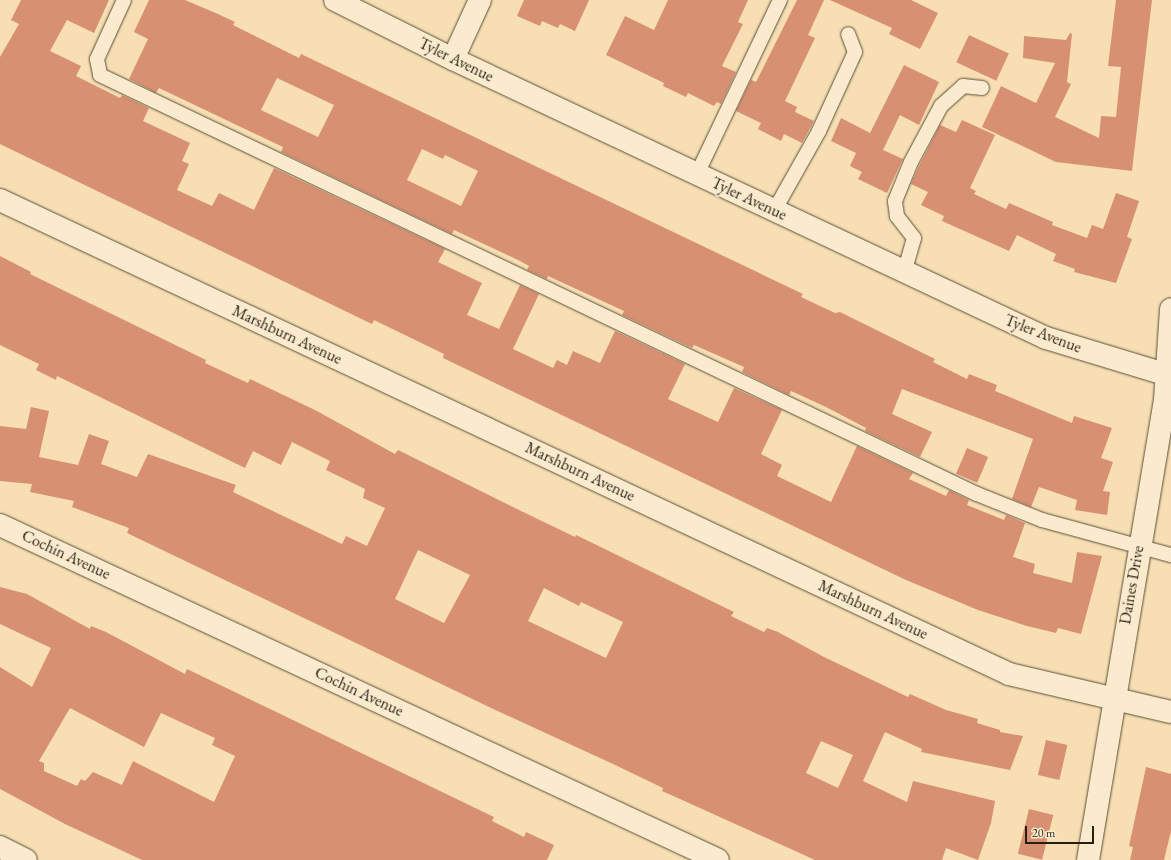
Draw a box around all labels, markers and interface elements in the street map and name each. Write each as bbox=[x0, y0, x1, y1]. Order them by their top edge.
street label: Tyler Avenue bbox=[416, 34, 496, 86]
street label: Tyler Avenue bbox=[708, 173, 790, 225]
street label: Marshburn Avenue bbox=[229, 301, 345, 369]
street label: Tyler Avenue bbox=[1002, 311, 1084, 357]
street label: Marshburn Avenue bbox=[522, 438, 638, 506]
street label: Cochin Avenue bbox=[19, 526, 113, 584]
street label: Daines Drive bbox=[1116, 544, 1148, 626]
street label: Marshburn Avenue bbox=[815, 576, 931, 644]
street label: Cochin Avenue bbox=[312, 663, 406, 721]
scale bar bbox=[1027, 818, 1096, 844]
text: 20 m bbox=[1032, 825, 1055, 841]

